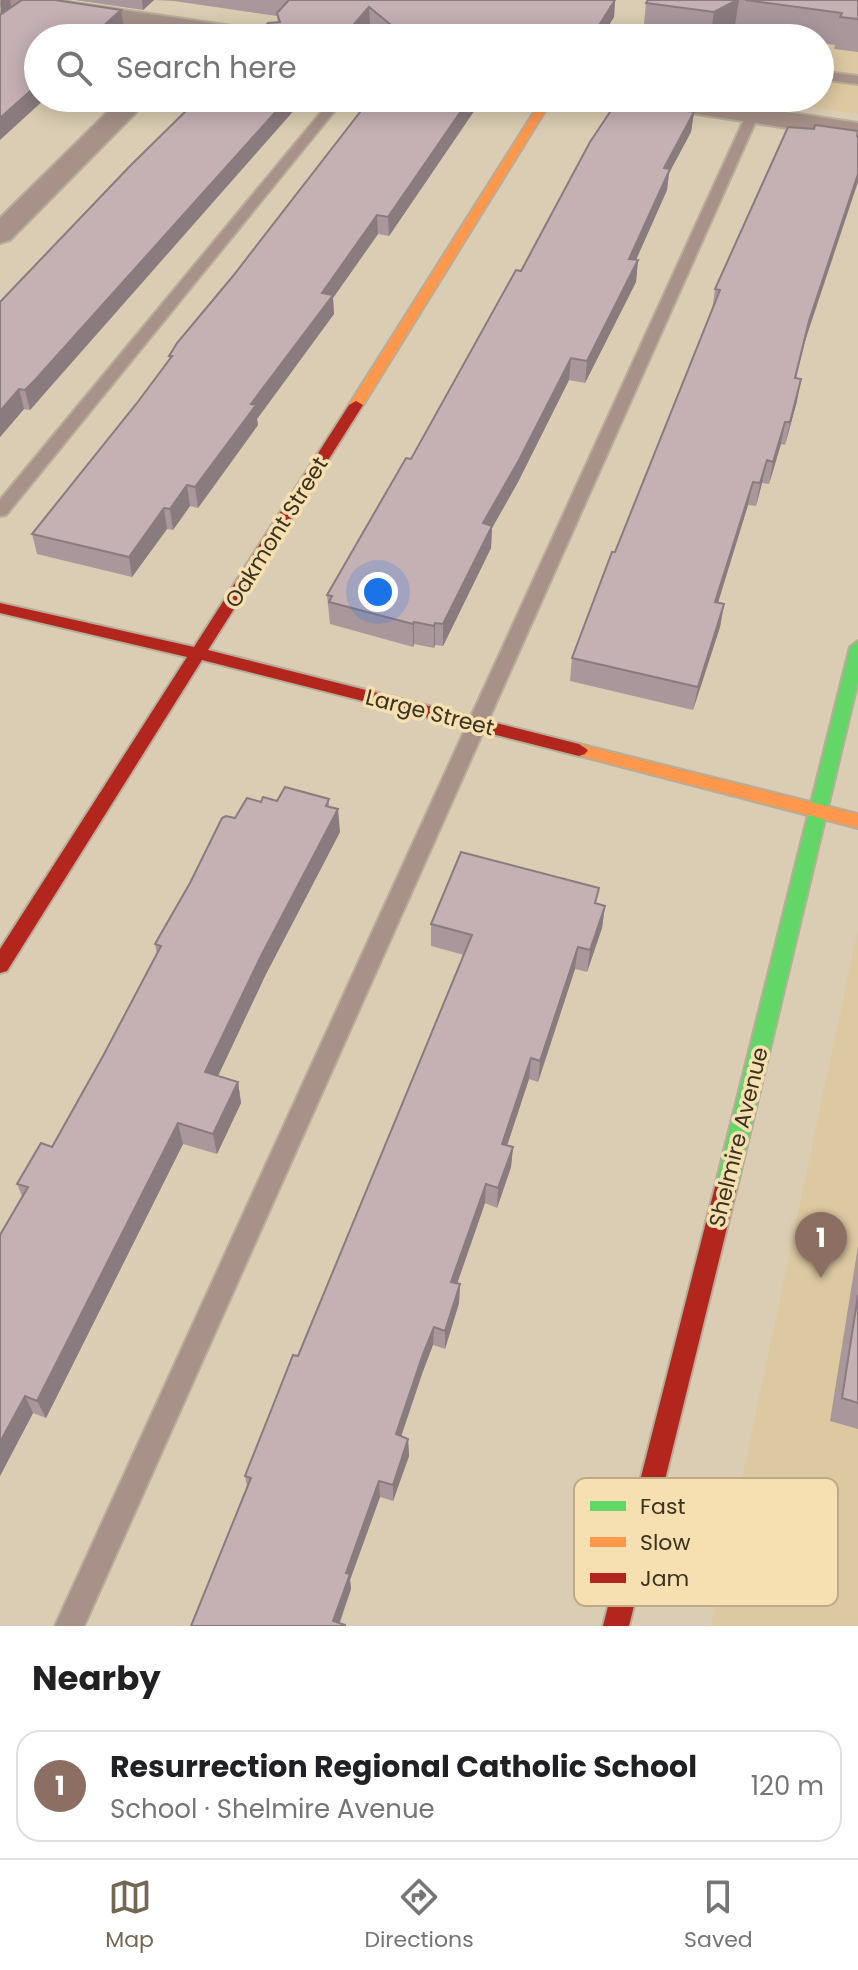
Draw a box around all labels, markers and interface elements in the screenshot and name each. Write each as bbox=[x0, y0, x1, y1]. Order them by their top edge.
search box bbox=[24, 24, 834, 112]
icon: search bbox=[52, 46, 96, 90]
text: Search here bbox=[116, 46, 297, 89]
street label: Oakmont Street bbox=[218, 451, 335, 614]
your location bbox=[358, 572, 398, 612]
street label: Large Street bbox=[362, 682, 497, 743]
street label: Shelmire Avenue bbox=[701, 1044, 776, 1230]
pin: 1 bbox=[795, 1212, 847, 1278]
legend bbox=[574, 1478, 838, 1606]
text: Fast bbox=[640, 1491, 685, 1522]
text: Slow bbox=[640, 1527, 690, 1558]
text: Jam bbox=[640, 1563, 689, 1594]
text: Nearby bbox=[32, 1654, 161, 1702]
text: Resurrection Regional Catholic School bbox=[110, 1745, 697, 1788]
text: 1 bbox=[55, 1768, 65, 1804]
text: 120 m bbox=[751, 1768, 824, 1804]
text: School · Shelmire Avenue bbox=[110, 1791, 435, 1827]
tab: Map bbox=[105, 1875, 154, 1956]
tab: Directions bbox=[364, 1875, 474, 1956]
tab: Saved bbox=[684, 1875, 753, 1956]

